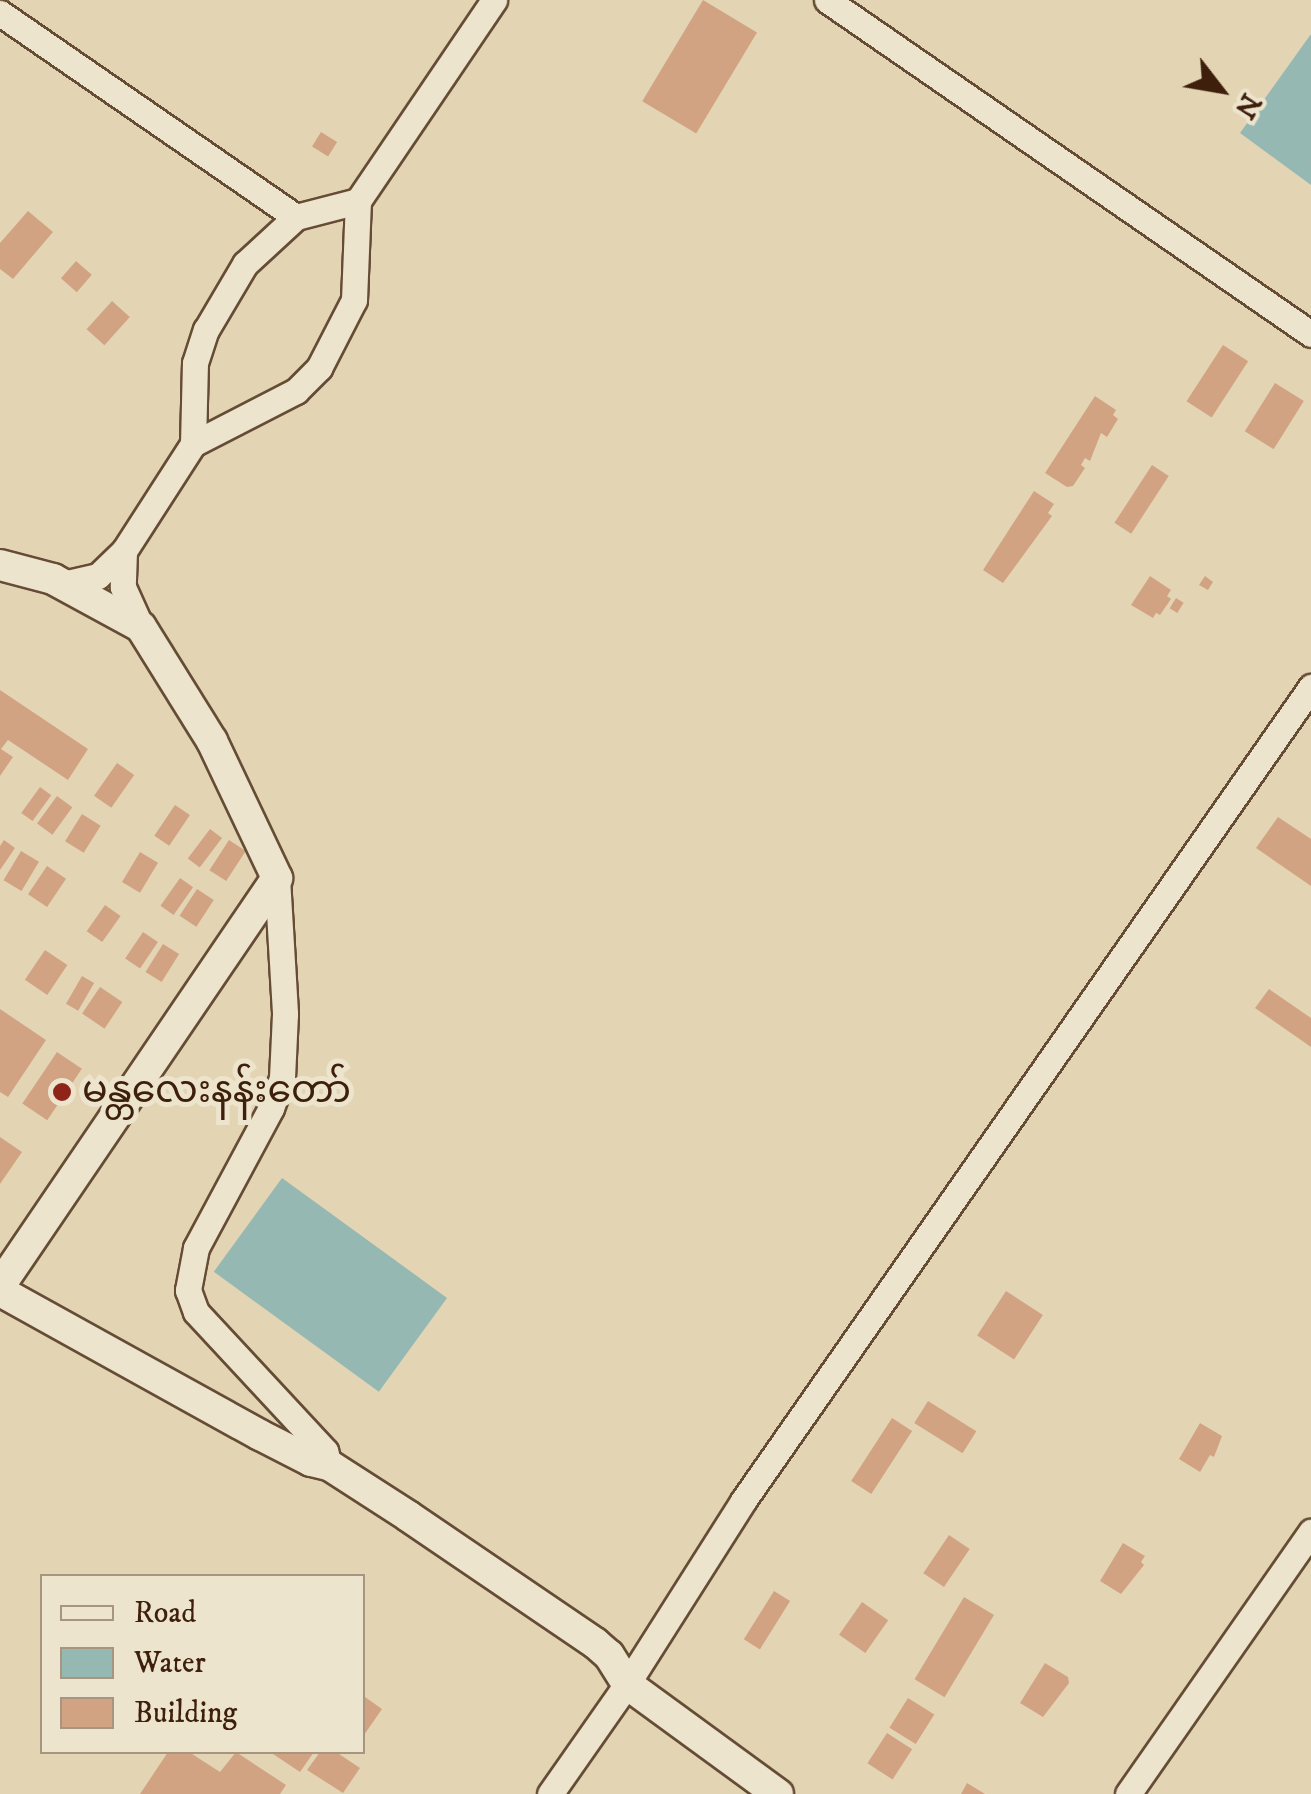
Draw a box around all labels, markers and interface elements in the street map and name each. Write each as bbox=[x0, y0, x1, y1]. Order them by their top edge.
north arrow bbox=[1171, 40, 1271, 140]
text: N bbox=[1226, 87, 1268, 125]
place label: မန္တလေးနန်းတော် bbox=[82, 1069, 351, 1115]
marker: မန္တလေးနန်းတော် bbox=[51, 1081, 73, 1103]
legend bbox=[40, 1574, 365, 1754]
text: Road bbox=[134, 1595, 196, 1632]
text: Water bbox=[134, 1645, 206, 1682]
text: Building bbox=[134, 1695, 237, 1732]

